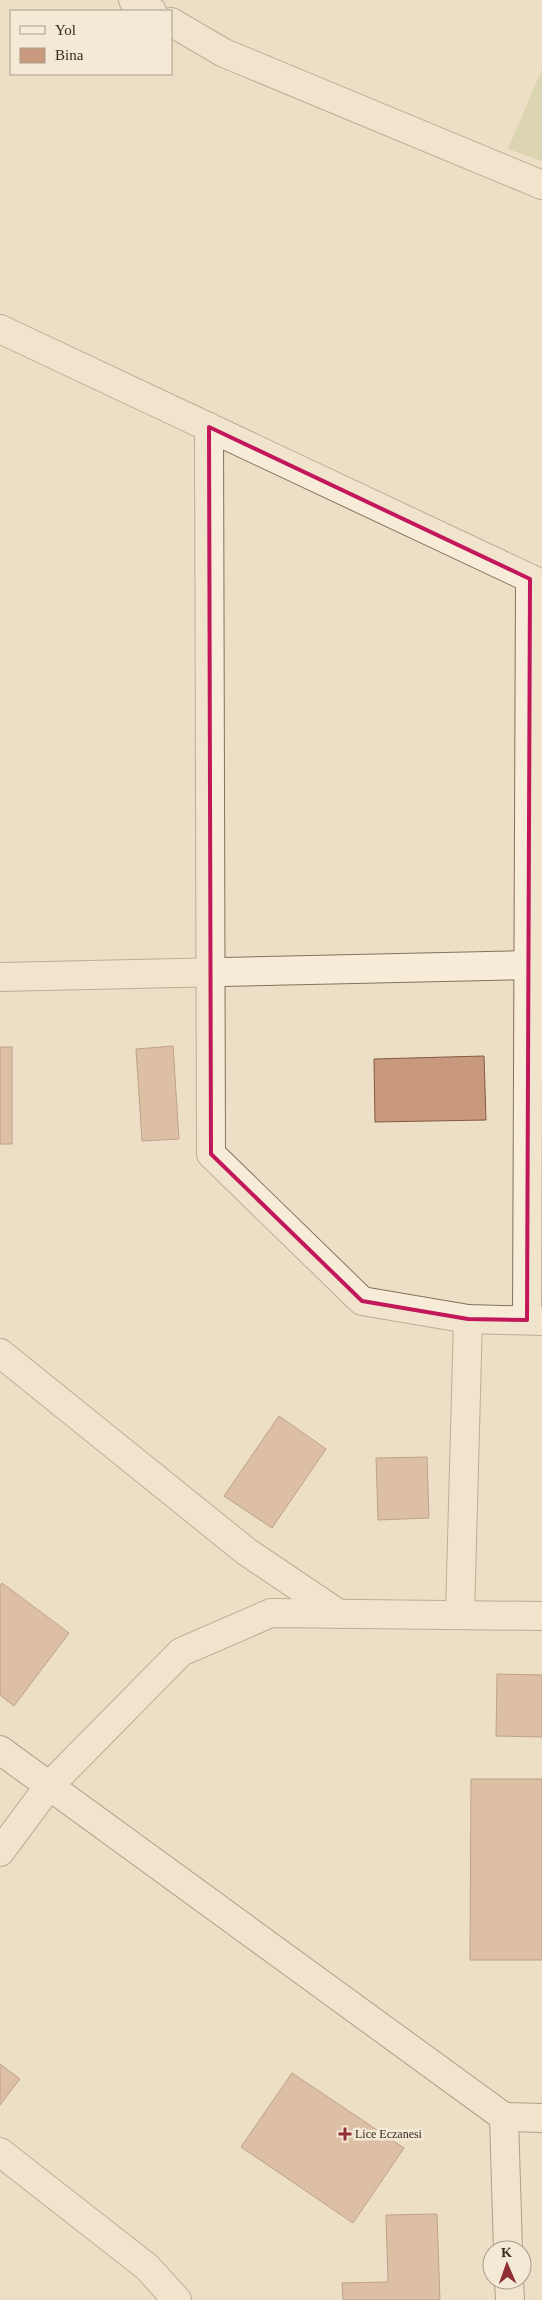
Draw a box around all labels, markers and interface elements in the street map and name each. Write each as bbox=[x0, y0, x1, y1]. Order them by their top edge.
legend bbox=[10, 10, 172, 75]
text: Yol bbox=[55, 22, 76, 38]
text: Bina bbox=[55, 47, 84, 63]
place label: Lice Eczanesi bbox=[355, 2127, 423, 2141]
marker: Lice Eczanesi bbox=[339, 2128, 351, 2140]
north arrow bbox=[482, 2240, 532, 2290]
text: K bbox=[501, 2245, 512, 2260]

